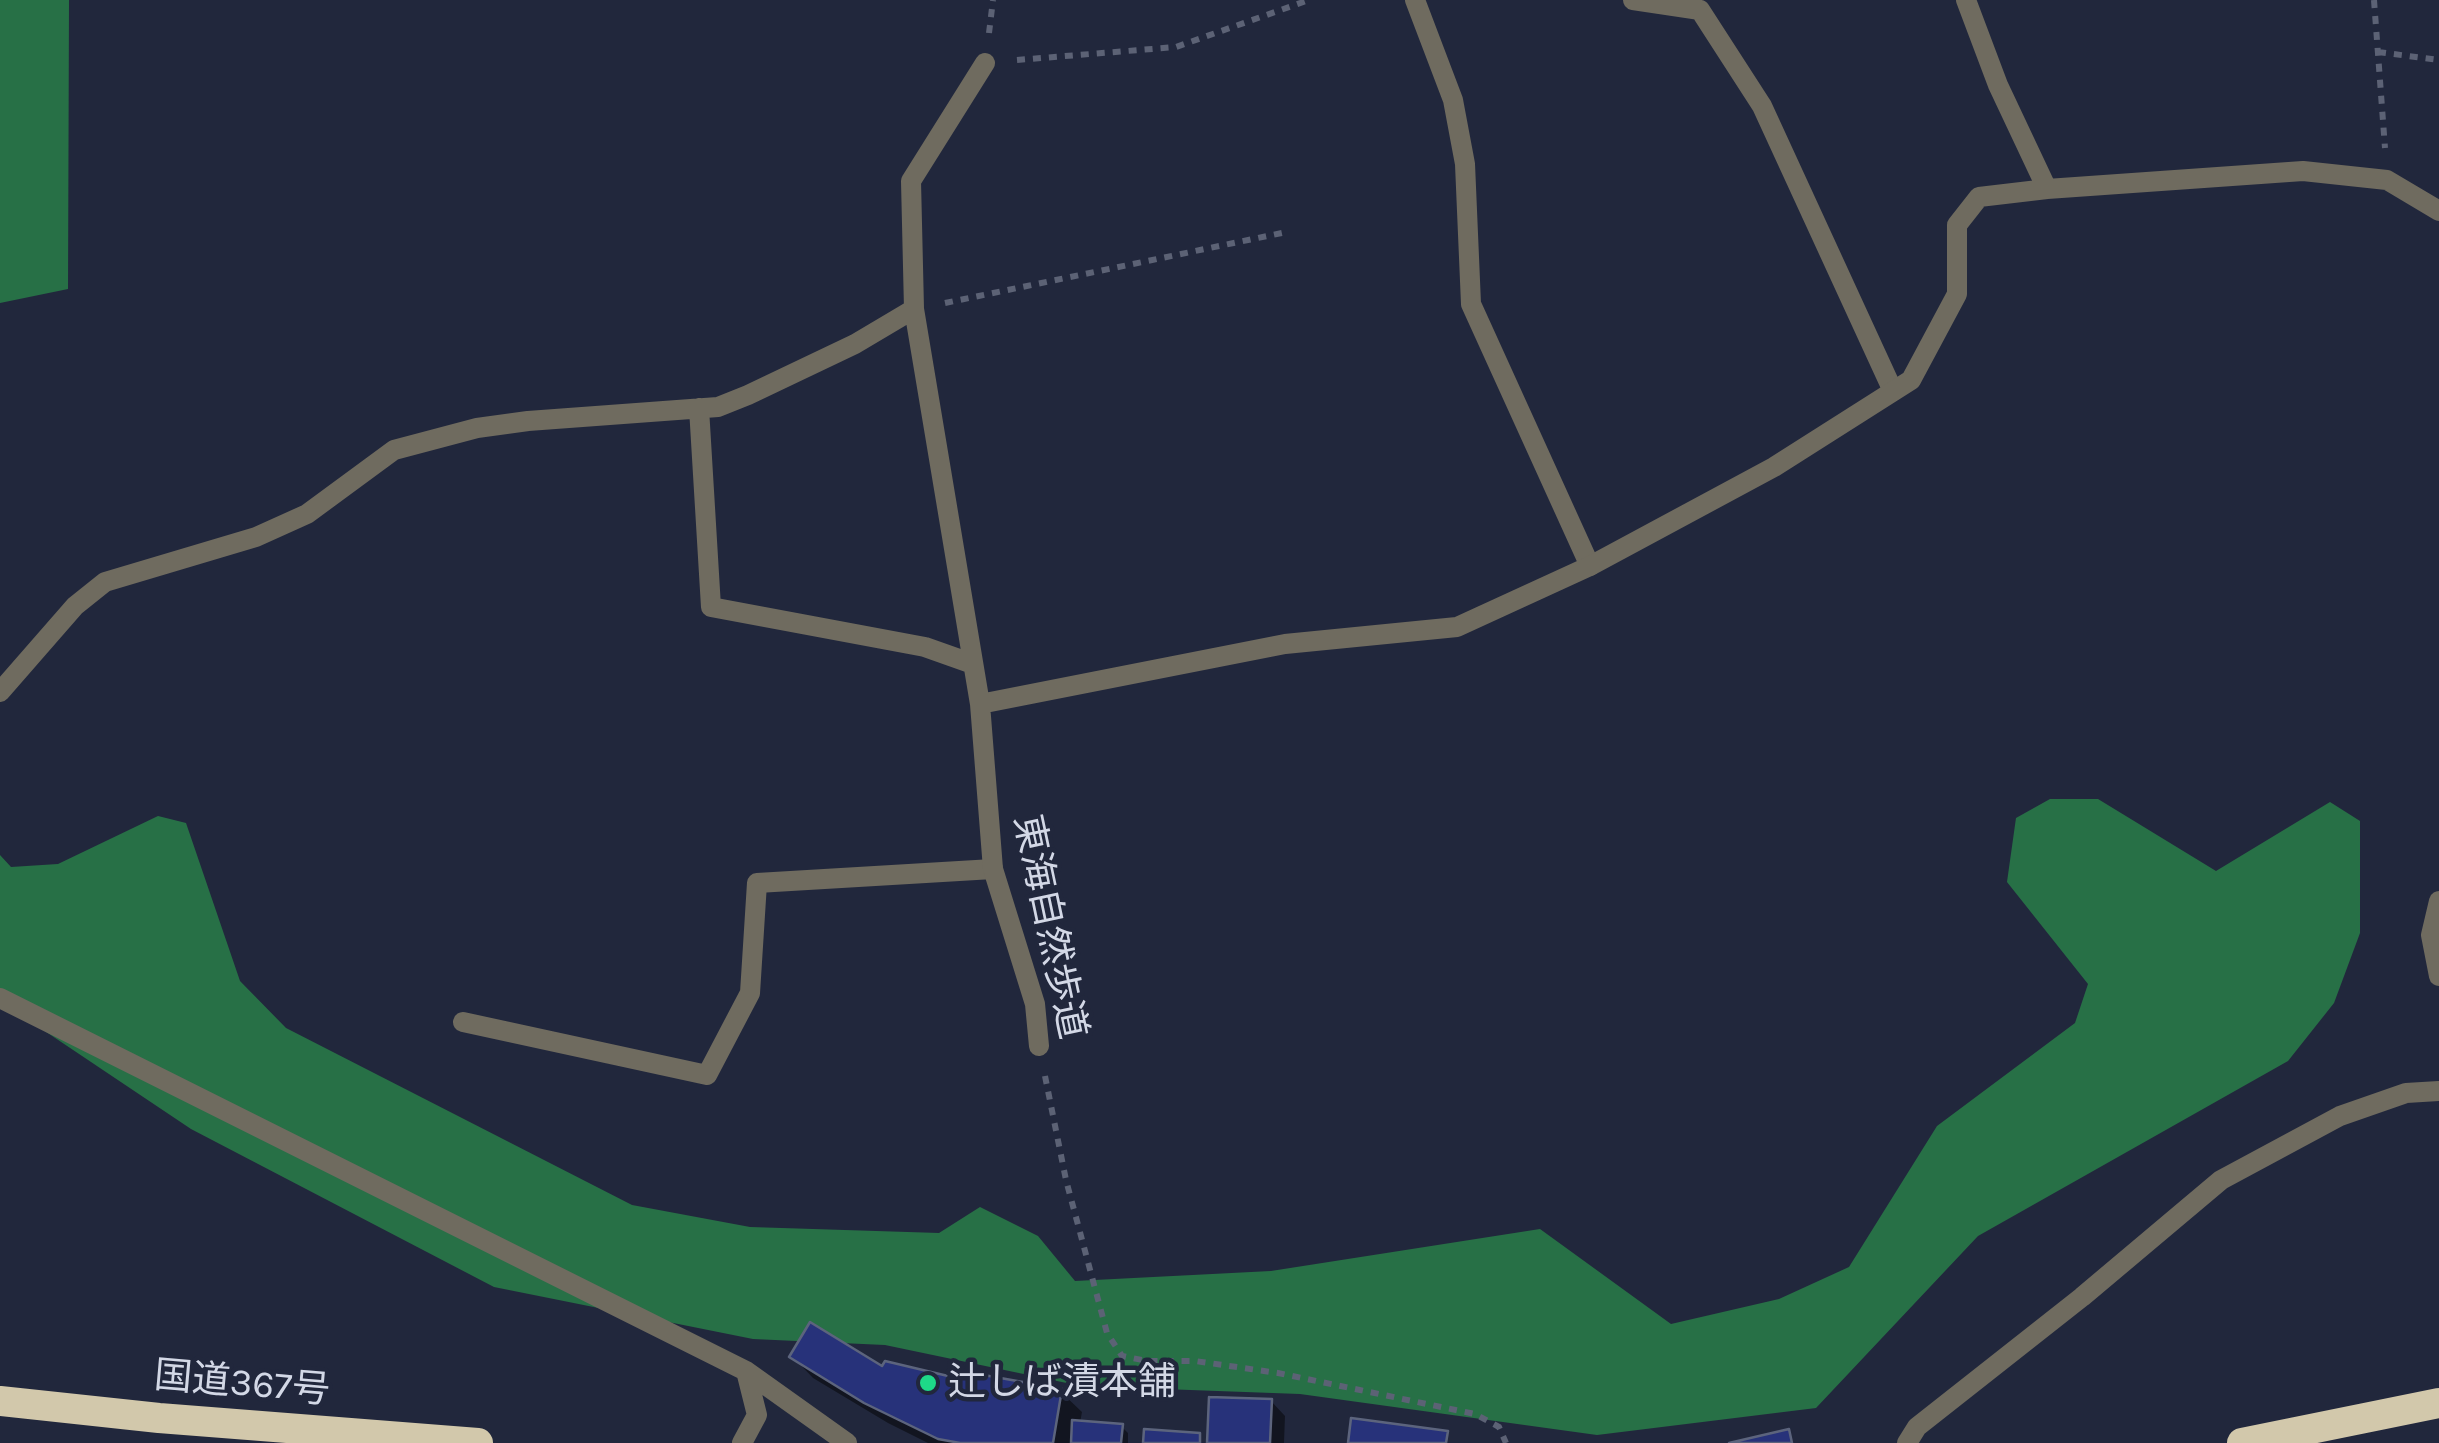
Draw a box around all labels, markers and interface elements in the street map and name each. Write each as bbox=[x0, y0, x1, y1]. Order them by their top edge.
street label: 東海自然歩道 bbox=[1003, 811, 1095, 1043]
street label: 国道367号 bbox=[152, 1354, 332, 1414]
place label: 辻しば漬本舗 bbox=[948, 1360, 1176, 1406]
marker: 辻しば漬本舗 bbox=[917, 1372, 939, 1394]

